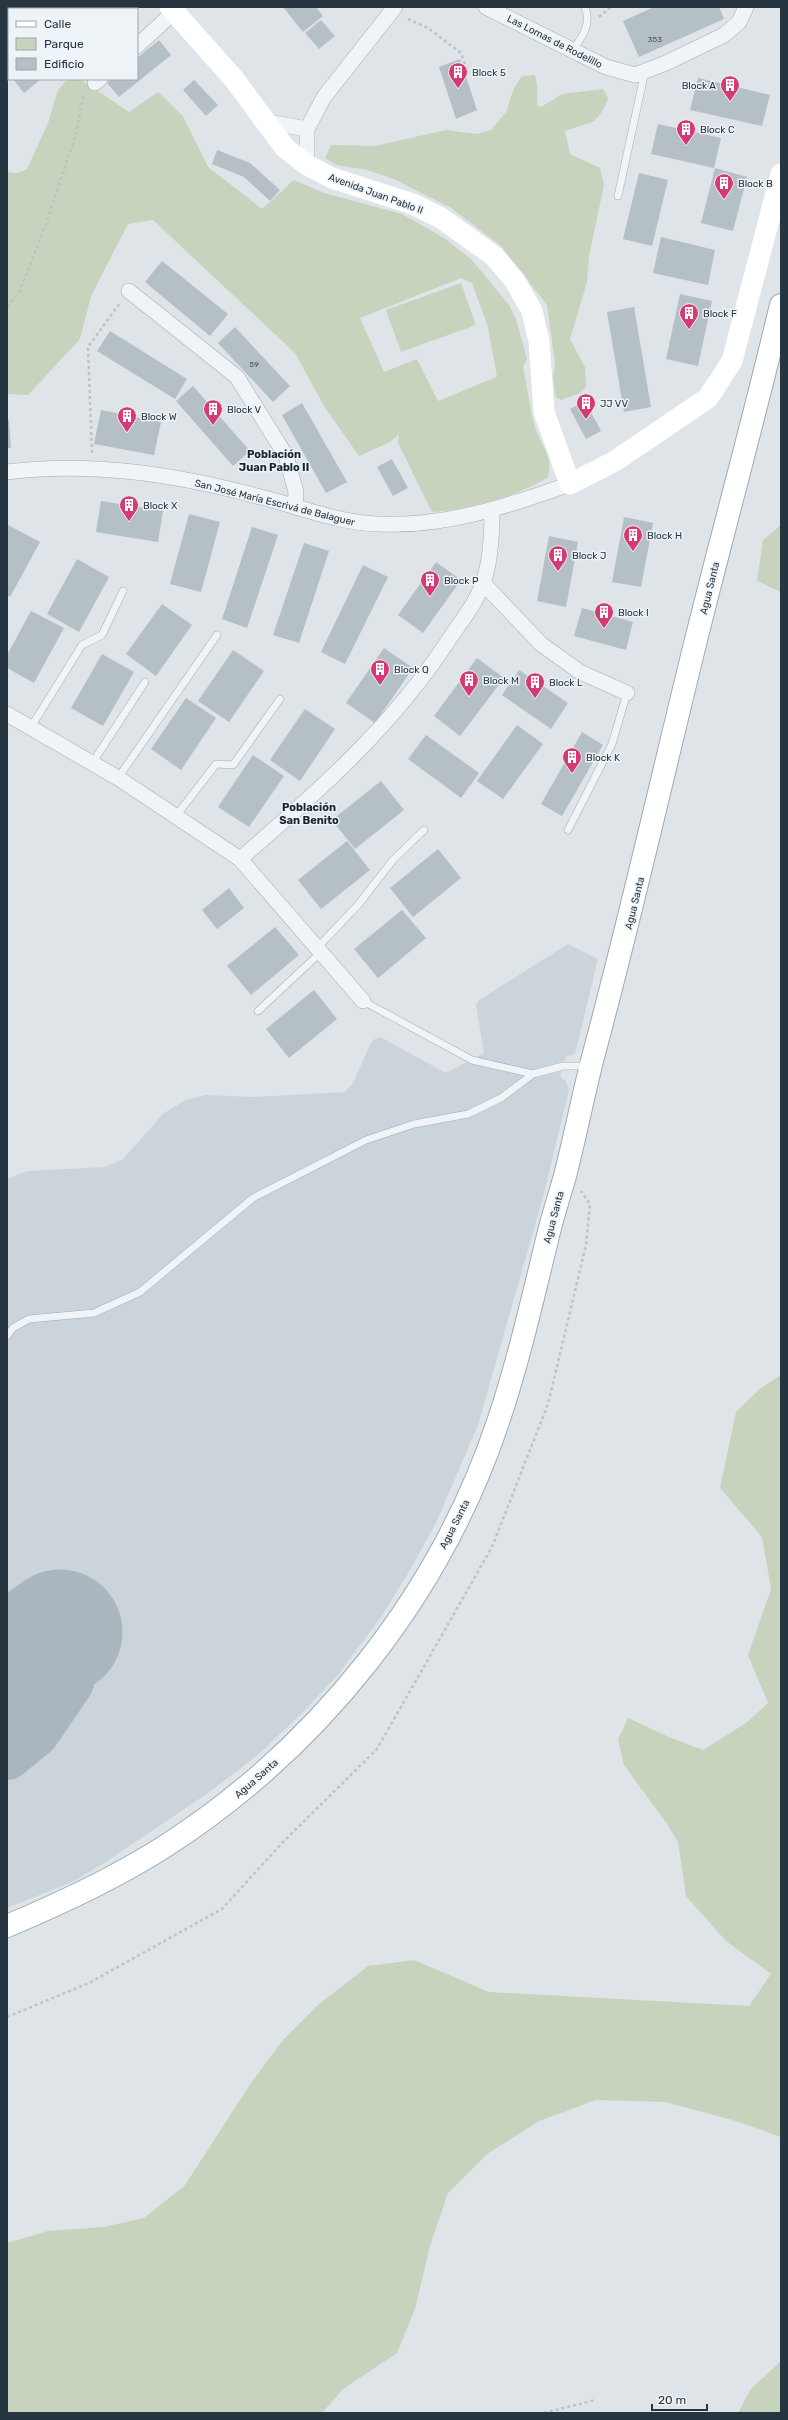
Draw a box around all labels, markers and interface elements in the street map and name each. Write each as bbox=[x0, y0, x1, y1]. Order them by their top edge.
legend bbox=[8, 8, 138, 80]
street label: Las Lomas de Rodelillo bbox=[505, 13, 604, 71]
text: Calle bbox=[44, 17, 71, 31]
house number: 353 bbox=[648, 35, 662, 44]
text: Parque bbox=[44, 37, 84, 51]
text: Edificio bbox=[44, 57, 84, 71]
building icon: Block 5 bbox=[447, 61, 469, 89]
place label: Block 5 bbox=[472, 67, 506, 79]
building icon: Block A bbox=[719, 74, 741, 102]
place label: Block A bbox=[682, 80, 716, 92]
building icon: Block C bbox=[675, 118, 697, 146]
place label: Block C bbox=[700, 124, 735, 136]
street label: Avenida Juan Pablo II bbox=[327, 171, 425, 217]
building icon: Block B bbox=[713, 172, 735, 200]
place label: Block B bbox=[738, 178, 773, 190]
building icon: Block F bbox=[678, 302, 700, 330]
place label: Block F bbox=[703, 308, 737, 320]
house number: 59 bbox=[249, 360, 259, 369]
building icon: JJ VV bbox=[575, 392, 597, 420]
building icon: Block V bbox=[202, 398, 224, 426]
place label: JJ VV bbox=[600, 398, 628, 410]
place label: Block V bbox=[227, 404, 262, 416]
building icon: Block W bbox=[116, 405, 138, 433]
place label: Block W bbox=[141, 411, 177, 423]
district label: Población Juan Pablo II bbox=[239, 448, 309, 474]
street label: San José María Escrivá de Balaguer bbox=[193, 477, 356, 529]
building icon: Block X bbox=[118, 494, 140, 522]
place label: Block X bbox=[143, 500, 178, 512]
building icon: Block H bbox=[622, 524, 644, 552]
place label: Block H bbox=[647, 530, 682, 542]
building icon: Block J bbox=[547, 544, 569, 572]
place label: Block J bbox=[572, 550, 606, 562]
street label: Agua Santa bbox=[698, 561, 722, 616]
building icon: Block P bbox=[419, 569, 441, 597]
place label: Block P bbox=[444, 575, 479, 587]
building icon: Block I bbox=[593, 601, 615, 629]
place label: Block I bbox=[618, 607, 649, 619]
building icon: Block Q bbox=[369, 658, 391, 686]
place label: Block Q bbox=[394, 664, 429, 676]
building icon: Block M bbox=[458, 669, 480, 697]
building icon: Block L bbox=[524, 671, 546, 699]
place label: Block M bbox=[483, 675, 519, 687]
place label: Block L bbox=[549, 677, 583, 689]
building icon: Block K bbox=[561, 746, 583, 774]
place label: Block K bbox=[586, 752, 620, 764]
district label: Población San Benito bbox=[279, 801, 339, 827]
street label: Agua Santa bbox=[623, 876, 647, 931]
street label: Agua Santa bbox=[541, 1190, 567, 1245]
street label: Agua Santa bbox=[437, 1498, 472, 1551]
street label: Agua Santa bbox=[232, 1757, 281, 1801]
scale bar bbox=[652, 2386, 707, 2412]
text: 20 m bbox=[658, 2393, 686, 2407]

